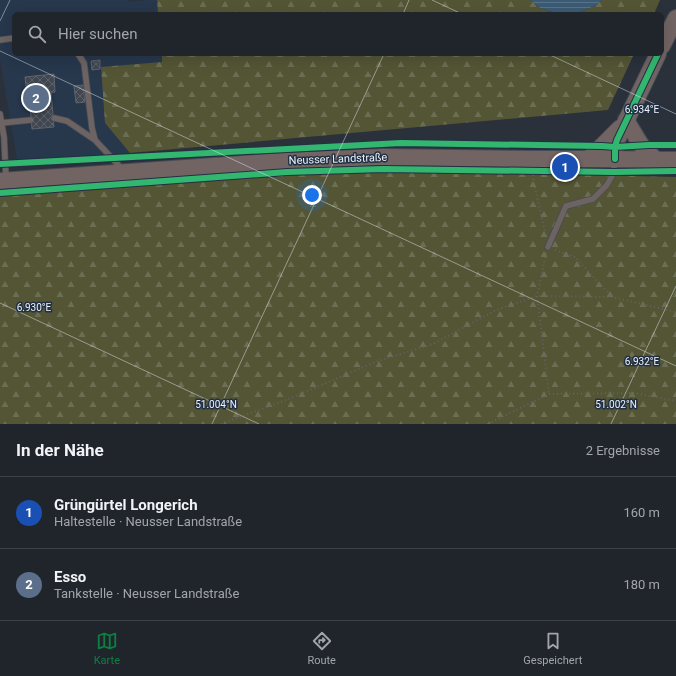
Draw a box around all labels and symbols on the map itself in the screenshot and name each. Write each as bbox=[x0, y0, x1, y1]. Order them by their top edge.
pin: 2 bbox=[23, 83, 49, 113]
text: 6.934°E bbox=[625, 104, 660, 115]
street label: Neusser Landstraße bbox=[288, 151, 388, 167]
pin: 1 bbox=[552, 152, 578, 182]
your location bbox=[302, 185, 322, 205]
text: 6.930°E bbox=[17, 302, 52, 313]
text: 6.932°E bbox=[625, 356, 660, 367]
text: 51.004°N bbox=[195, 399, 237, 410]
text: 51.002°N bbox=[595, 399, 637, 410]

